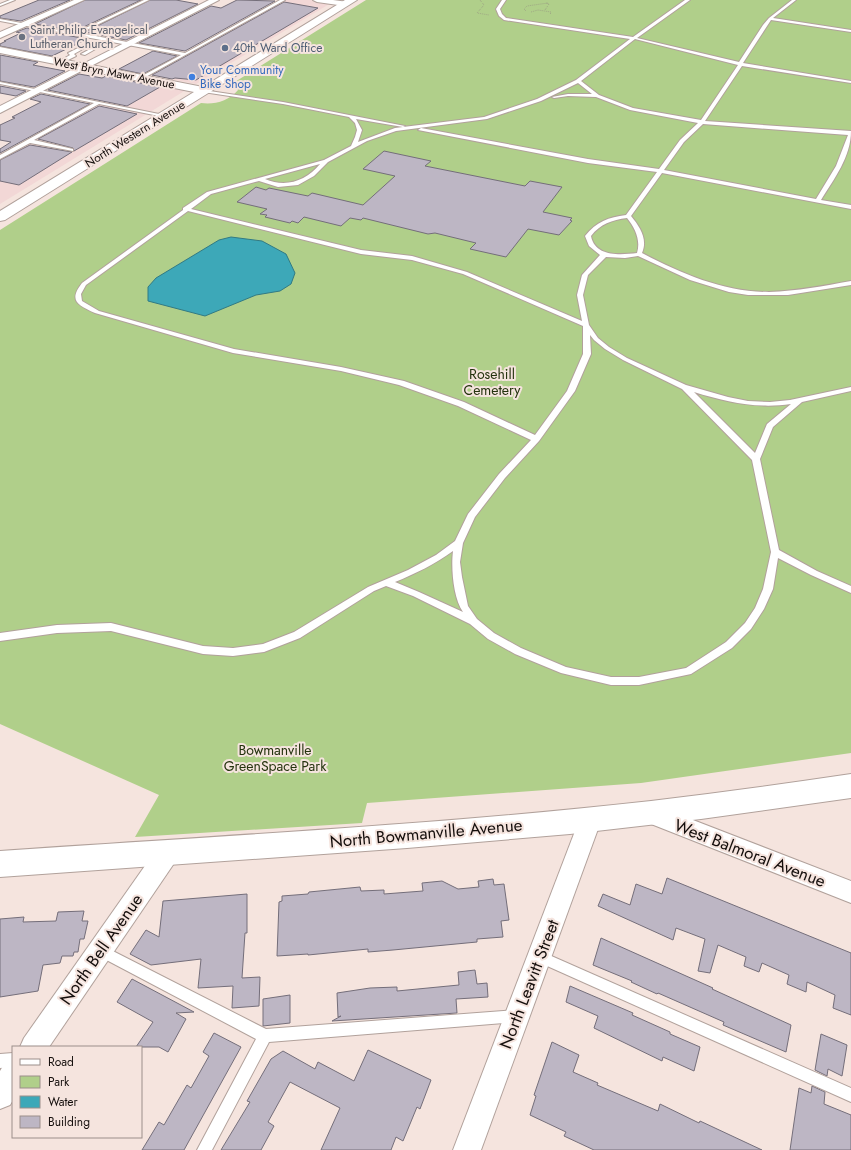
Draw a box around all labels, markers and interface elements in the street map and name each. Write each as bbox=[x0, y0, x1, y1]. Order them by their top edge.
place label: Saint Philip Evangelical Lutheran Church bbox=[30, 21, 148, 53]
marker: Saint Philip Evangelical Lutheran Church bbox=[17, 32, 27, 42]
place label: 40th Ward Office bbox=[233, 39, 322, 57]
marker: 40th Ward Office bbox=[220, 43, 230, 53]
street label: West Bryn Mawr Avenue bbox=[52, 52, 176, 94]
place label: Your Community Bike Shop bbox=[200, 61, 284, 93]
marker: Your Community Bike Shop bbox=[187, 72, 197, 82]
street label: North Western Avenue bbox=[81, 96, 189, 172]
park label: Rosehill Cemetery bbox=[464, 364, 521, 400]
park label: Bowmanville GreenSpace Park bbox=[224, 740, 327, 776]
street label: North Bowmanville Avenue bbox=[329, 813, 524, 853]
street label: West Balmoral Avenue bbox=[671, 813, 829, 893]
street label: North Bell Avenue bbox=[54, 888, 148, 1009]
street label: North Leavitt Street bbox=[493, 916, 565, 1052]
legend bbox=[12, 1046, 142, 1138]
text: Road bbox=[48, 1053, 74, 1071]
text: Park bbox=[48, 1073, 70, 1091]
text: Water bbox=[48, 1093, 79, 1111]
text: Building bbox=[48, 1113, 90, 1131]

